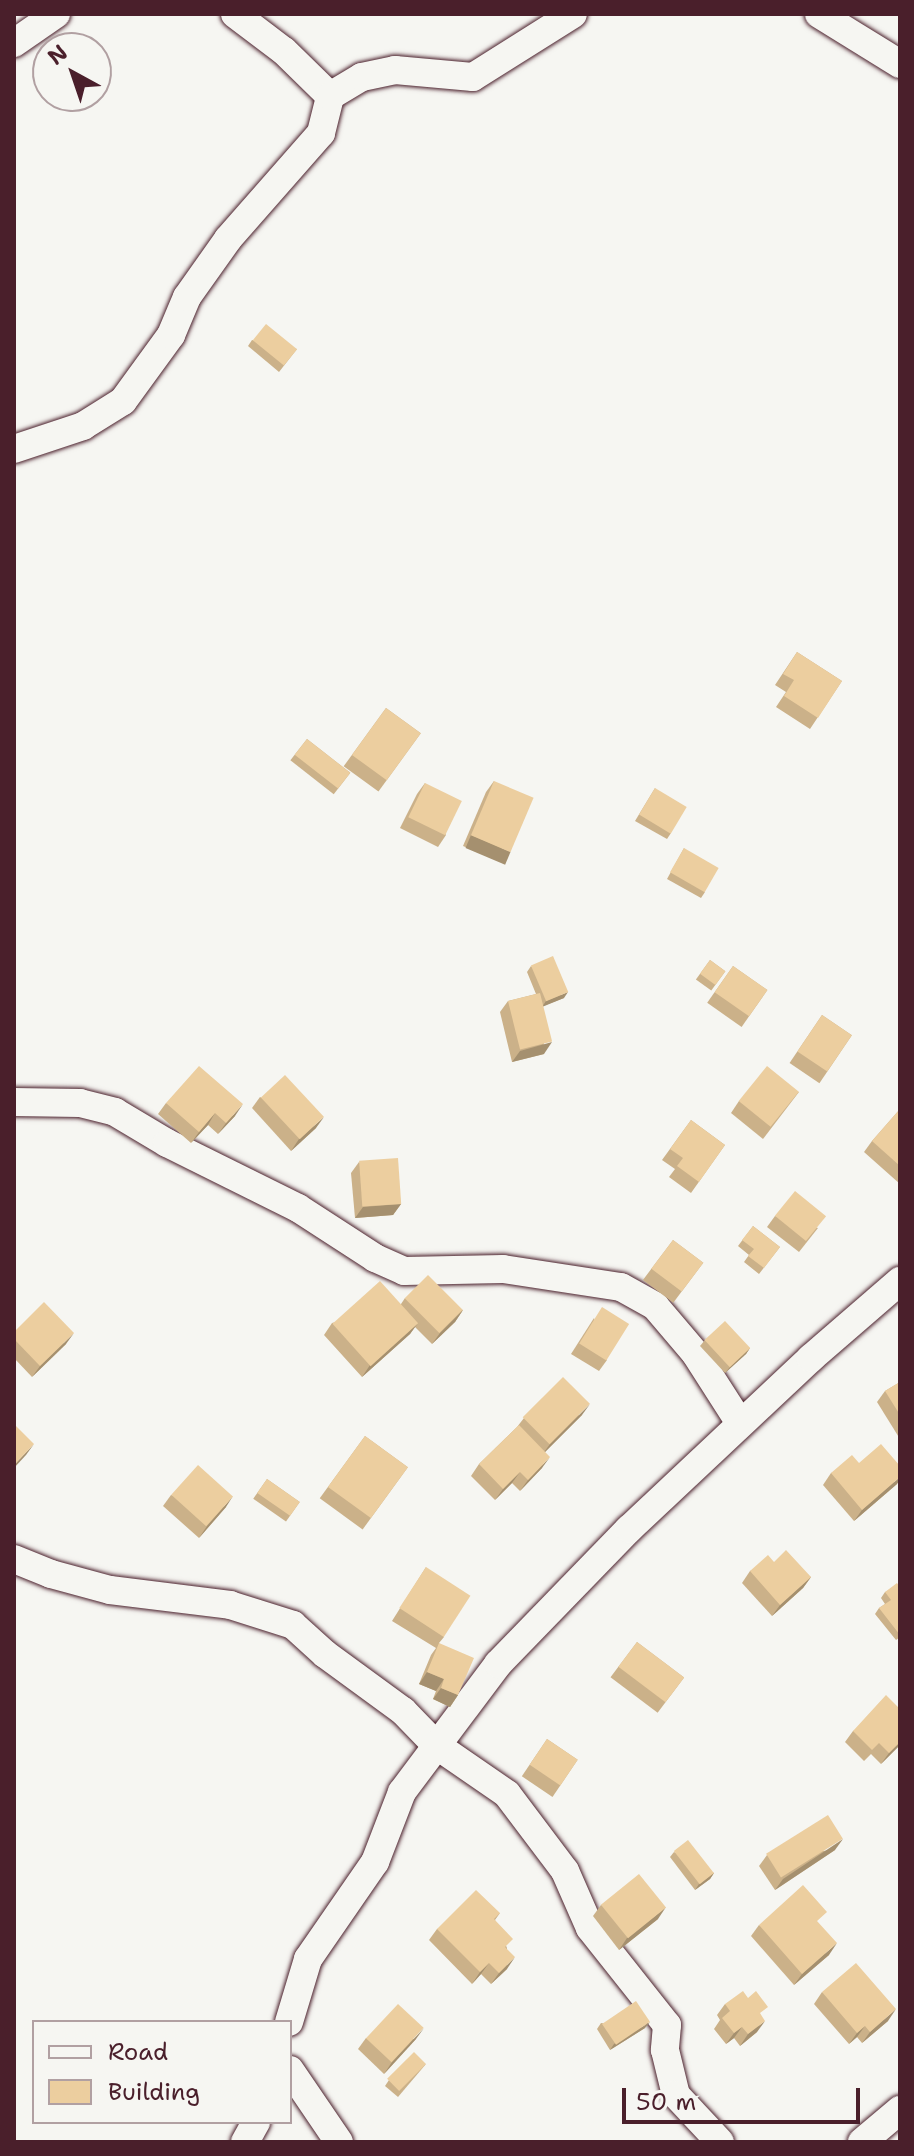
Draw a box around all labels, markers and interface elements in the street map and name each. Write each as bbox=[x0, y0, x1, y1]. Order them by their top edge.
north arrow bbox=[32, 32, 112, 112]
text: N bbox=[42, 38, 74, 71]
legend bbox=[32, 2020, 292, 2124]
text: Road bbox=[108, 2036, 168, 2068]
scale bar bbox=[626, 2072, 864, 2122]
text: Building bbox=[108, 2076, 200, 2108]
text: 50 m bbox=[636, 2086, 696, 2118]

